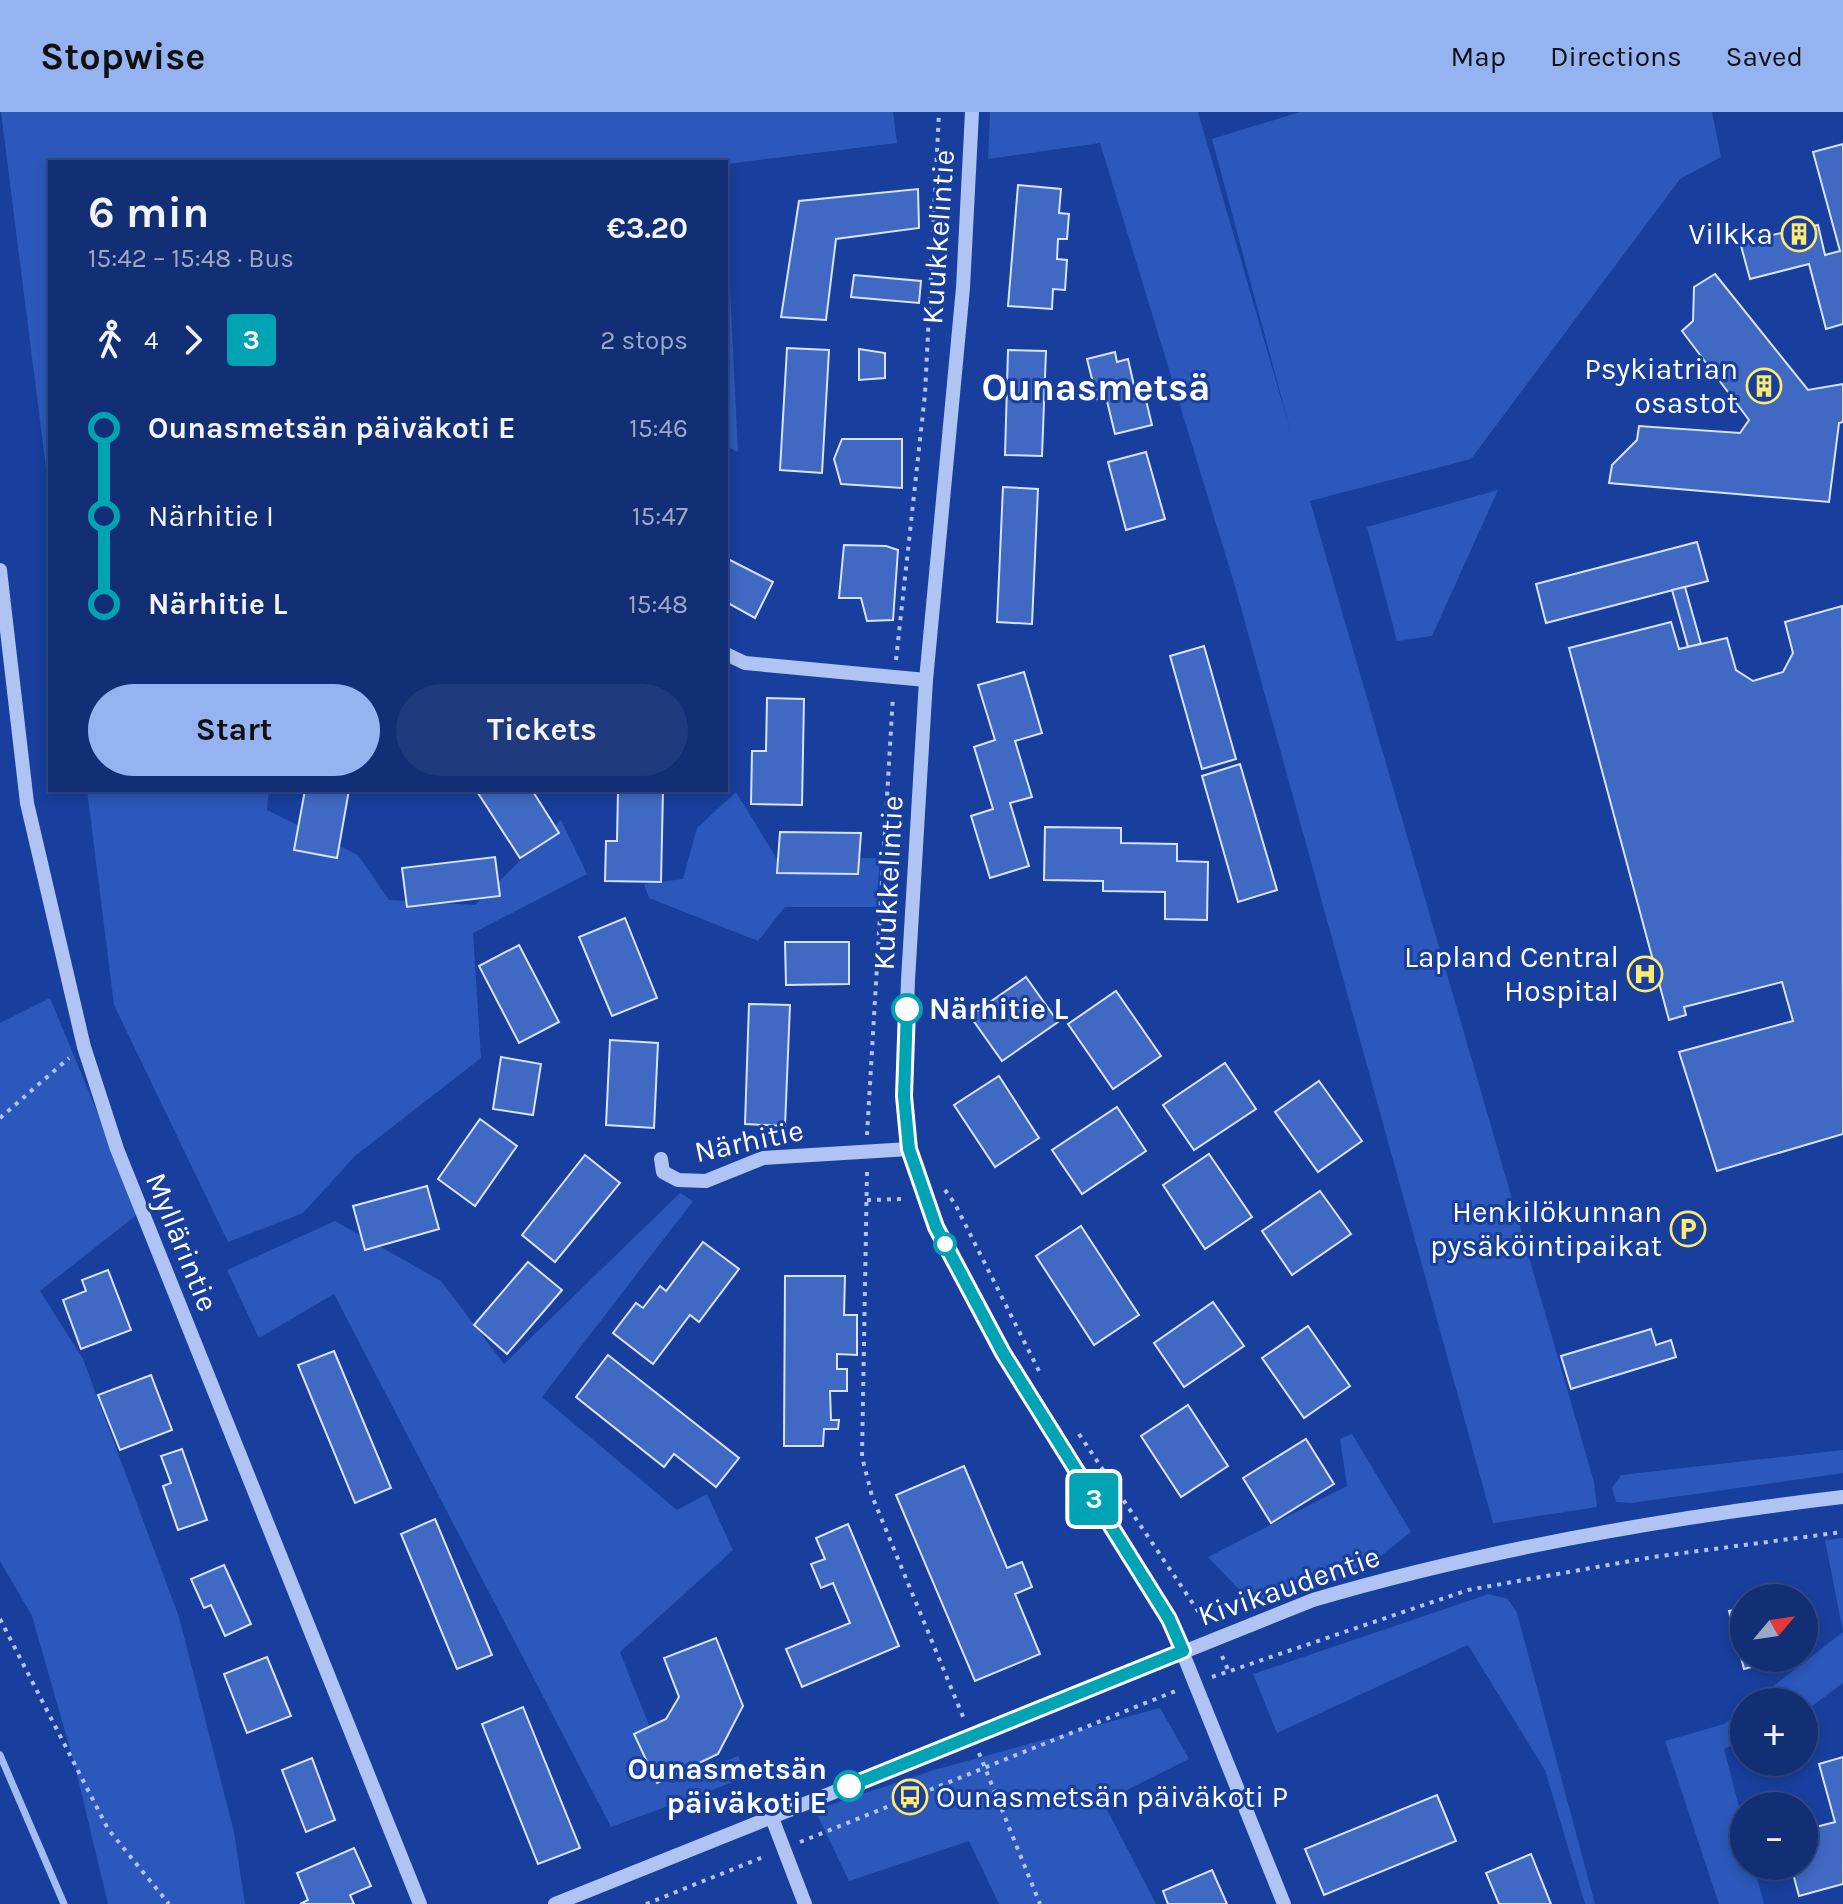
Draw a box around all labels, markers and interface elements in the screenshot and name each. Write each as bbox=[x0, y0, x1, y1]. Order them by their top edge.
text: Stopwise bbox=[40, 34, 205, 79]
text: Map bbox=[1451, 40, 1506, 73]
text: Directions bbox=[1550, 40, 1682, 73]
text: Saved bbox=[1726, 40, 1803, 73]
street label: Kuukkelintie bbox=[914, 149, 962, 325]
text: 6 min bbox=[88, 187, 209, 238]
text: €3.20 bbox=[607, 210, 688, 246]
building icon: Vilkka bbox=[1780, 215, 1818, 253]
place label: Vilkka bbox=[1688, 216, 1773, 252]
text: 15:42 – 15:48 · Bus bbox=[88, 243, 294, 274]
icon: walk bbox=[88, 318, 132, 362]
icon: forward bbox=[171, 318, 215, 362]
text: 3 bbox=[243, 323, 260, 356]
text: 4 bbox=[144, 325, 159, 356]
text: 2 stops bbox=[600, 325, 688, 356]
place label: Psykiatrian osastot bbox=[1584, 351, 1738, 421]
district label: Ounasmetsä bbox=[981, 365, 1211, 410]
building icon: Psykiatrian osastot bbox=[1745, 367, 1783, 405]
text: Ounasmetsän päiväkoti E bbox=[148, 410, 516, 446]
text: 15:46 bbox=[629, 413, 688, 444]
text: Närhitie I bbox=[148, 498, 274, 534]
text: 15:47 bbox=[632, 501, 688, 532]
text: Närhitie L bbox=[148, 586, 287, 622]
text: 15:48 bbox=[628, 589, 688, 620]
button: Start bbox=[88, 684, 380, 776]
button: Tickets bbox=[396, 684, 688, 776]
street label: Kuukkelintie bbox=[865, 795, 911, 971]
place label: Lapland Central Hospital bbox=[1404, 939, 1619, 1009]
hospital icon: Lapland Central Hospital bbox=[1626, 955, 1664, 993]
place label: Närhitie L bbox=[929, 991, 1069, 1027]
marker: Närhitie L bbox=[892, 994, 922, 1024]
street label: Närhitie bbox=[691, 1112, 807, 1170]
street label: Myllärintie bbox=[138, 1167, 226, 1317]
place label: Henkilökunnan pysäköintipaikat bbox=[1430, 1194, 1662, 1264]
parking icon: Henkilökunnan pysäköintipaikat bbox=[1669, 1210, 1707, 1248]
unlabelled marker bbox=[934, 1233, 956, 1255]
line badge: 3 bbox=[1068, 1473, 1120, 1525]
text: 3 bbox=[1085, 1482, 1103, 1515]
street label: Kivikaudentie bbox=[1193, 1538, 1385, 1634]
north arrow bbox=[1730, 1584, 1818, 1672]
map controls bbox=[1730, 1584, 1818, 1880]
button: + bbox=[1730, 1688, 1818, 1776]
place label: Ounasmetsän päiväkoti E bbox=[627, 1751, 827, 1821]
marker: Ounasmetsän päiväkoti E bbox=[834, 1771, 864, 1801]
bus stop icon: Ounasmetsän päiväkoti P bbox=[891, 1778, 929, 1816]
place label: Ounasmetsän päiväkoti P bbox=[936, 1779, 1288, 1815]
button: − bbox=[1730, 1792, 1818, 1880]

